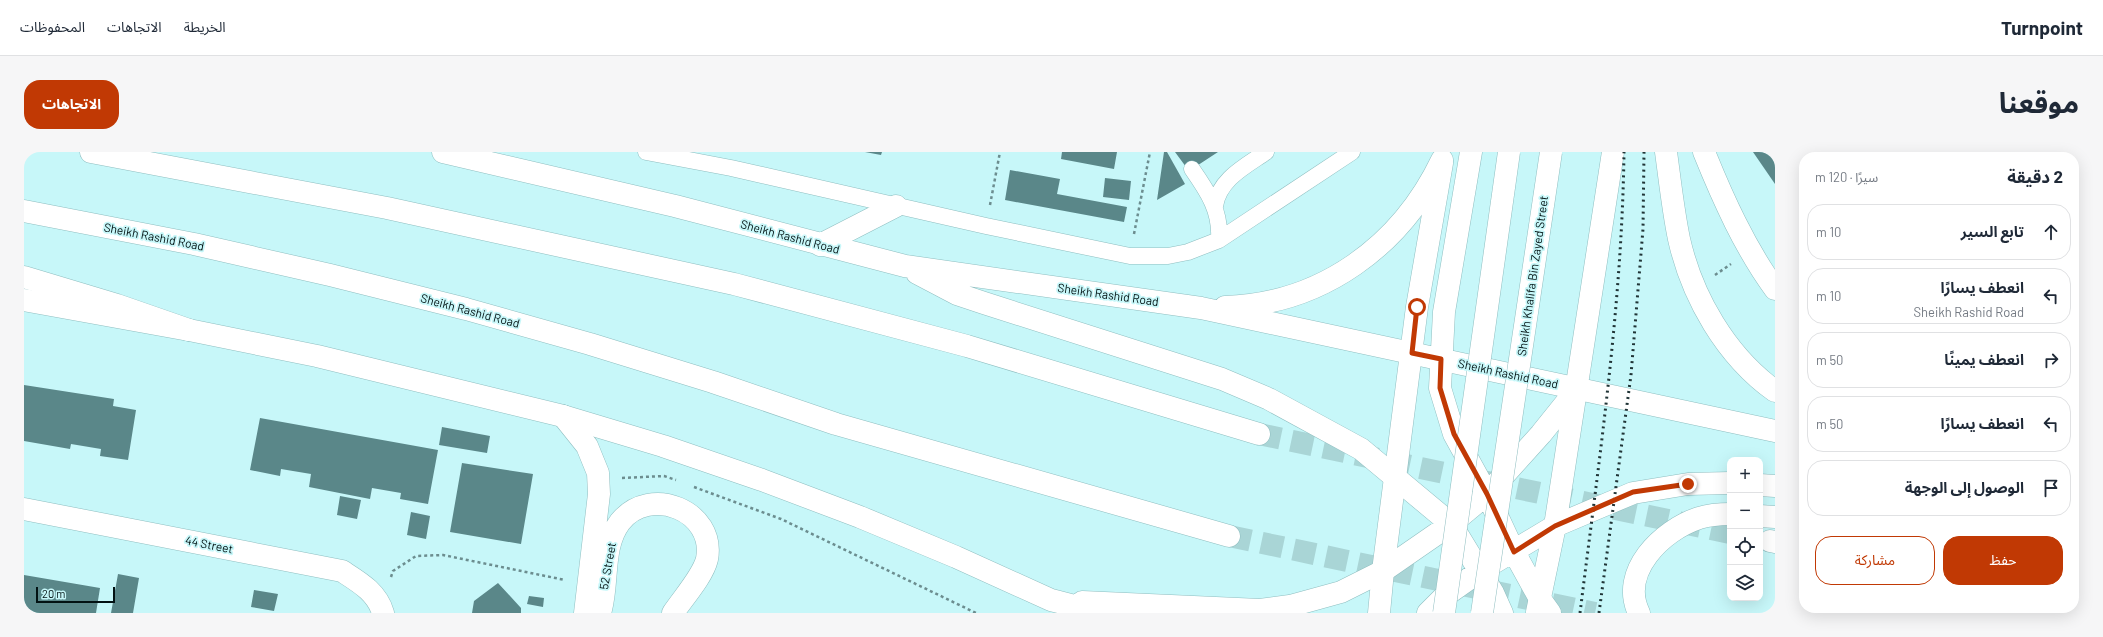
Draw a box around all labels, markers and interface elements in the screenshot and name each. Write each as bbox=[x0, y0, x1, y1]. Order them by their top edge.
text: Turnpoint bbox=[2001, 16, 2083, 39]
text: المحفوظات bbox=[20, 18, 85, 35]
text: الاتجاهات bbox=[107, 18, 162, 35]
text: الخريطة bbox=[184, 18, 226, 35]
button: الاتجاهات bbox=[24, 80, 119, 129]
text: موقعنا bbox=[1999, 85, 2079, 119]
text: 2 دقيقة bbox=[2007, 166, 2063, 186]
text: سيرًا · 120 m bbox=[1815, 169, 1878, 185]
street label: Sheikh Khalifa Bin Zayed Street bbox=[1514, 195, 1550, 357]
street label: Sheikh Rashid Road bbox=[739, 216, 841, 256]
street label: Sheikh Rashid Road bbox=[103, 219, 206, 253]
icon: ahead bbox=[2040, 221, 2062, 243]
text: تابع السير bbox=[1961, 222, 2024, 240]
text: 10 m bbox=[1816, 224, 1841, 240]
text: انعطف يسارًا bbox=[1940, 278, 2024, 296]
street label: Sheikh Rashid Road bbox=[1057, 280, 1160, 308]
icon: left bbox=[2040, 285, 2062, 307]
text: 10 m bbox=[1816, 288, 1841, 304]
street label: Sheikh Rashid Road bbox=[419, 290, 521, 330]
route start bbox=[1408, 298, 1426, 316]
text: Sheikh Rashid Road bbox=[1914, 304, 2024, 320]
icon: right bbox=[2040, 349, 2062, 371]
text: انعطف يمينًا bbox=[1944, 350, 2024, 368]
text: 50 m bbox=[1816, 352, 1843, 368]
street label: Sheikh Rashid Road bbox=[1457, 356, 1560, 390]
icon: left bbox=[2040, 413, 2062, 435]
text: انعطف يسارًا bbox=[1940, 414, 2024, 432]
text: 50 m bbox=[1816, 416, 1843, 432]
map controls bbox=[1727, 457, 1763, 601]
button: + bbox=[1727, 457, 1763, 493]
route end bbox=[1679, 475, 1697, 493]
icon: arrive bbox=[2040, 477, 2062, 499]
text: الوصول إلى الوجهة bbox=[1905, 478, 2024, 496]
button: − bbox=[1727, 493, 1763, 529]
button: locate bbox=[1727, 529, 1763, 565]
street label: 44 Street bbox=[184, 533, 234, 556]
button: مشاركة bbox=[1815, 536, 1935, 585]
button: حفظ bbox=[1943, 536, 2063, 585]
street label: 52 Street bbox=[596, 541, 618, 591]
button: layers bbox=[1727, 565, 1763, 601]
scale bar bbox=[36, 585, 115, 604]
text: 20 m bbox=[42, 587, 65, 600]

